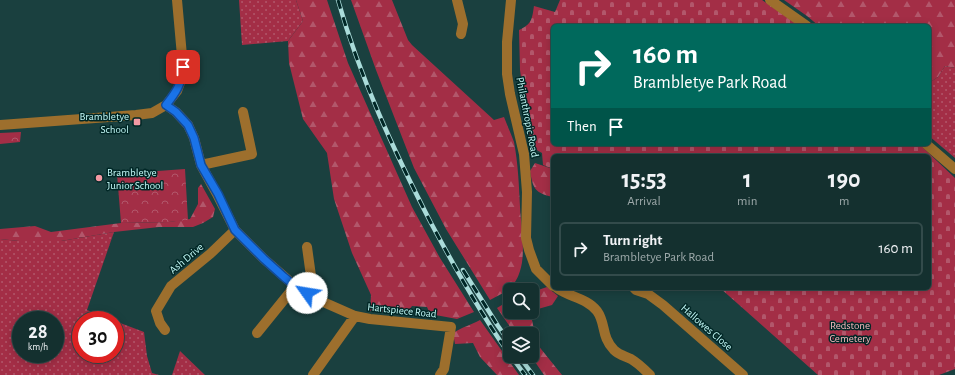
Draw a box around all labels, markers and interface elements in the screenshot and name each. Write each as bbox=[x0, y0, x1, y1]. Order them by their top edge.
icon: right bbox=[567, 40, 619, 92]
text: 160 m bbox=[633, 41, 698, 69]
pin bbox=[166, 50, 200, 84]
icon: arrive bbox=[172, 56, 194, 78]
text: Brambletye Park Road bbox=[633, 74, 787, 92]
street label: Philanthropic Road bbox=[514, 76, 541, 159]
place label: Brambletye School bbox=[79, 111, 129, 135]
icon: arrive bbox=[605, 116, 627, 138]
marker: Brambletye School bbox=[132, 117, 142, 127]
text: Then bbox=[567, 119, 597, 134]
place label: Brambletye Junior School bbox=[107, 167, 163, 191]
text: 15:53 bbox=[621, 168, 667, 192]
text: 1 bbox=[743, 168, 752, 192]
text: 190 bbox=[828, 168, 861, 192]
marker: Brambletye Junior School bbox=[94, 173, 104, 183]
text: Arrival bbox=[627, 195, 661, 208]
text: min bbox=[737, 195, 757, 208]
text: m bbox=[839, 195, 849, 208]
text: Turn right bbox=[603, 233, 662, 248]
icon: right bbox=[569, 238, 591, 260]
street label: Ash Drive bbox=[167, 241, 206, 276]
text: 160 m bbox=[878, 241, 913, 256]
text: Brambletye Park Road bbox=[603, 251, 714, 264]
position arrow bbox=[286, 272, 328, 314]
map controls bbox=[503, 283, 539, 363]
button: search bbox=[503, 283, 539, 319]
street label: Hartspiece Road bbox=[367, 301, 437, 320]
street label: Hallowes Close bbox=[679, 302, 735, 353]
speed limit sign: 30 bbox=[72, 311, 124, 363]
park label: Redstone Cemetery bbox=[829, 320, 871, 344]
text: 28 bbox=[28, 322, 48, 342]
button: layers bbox=[503, 327, 539, 363]
text: km/h bbox=[28, 342, 48, 352]

